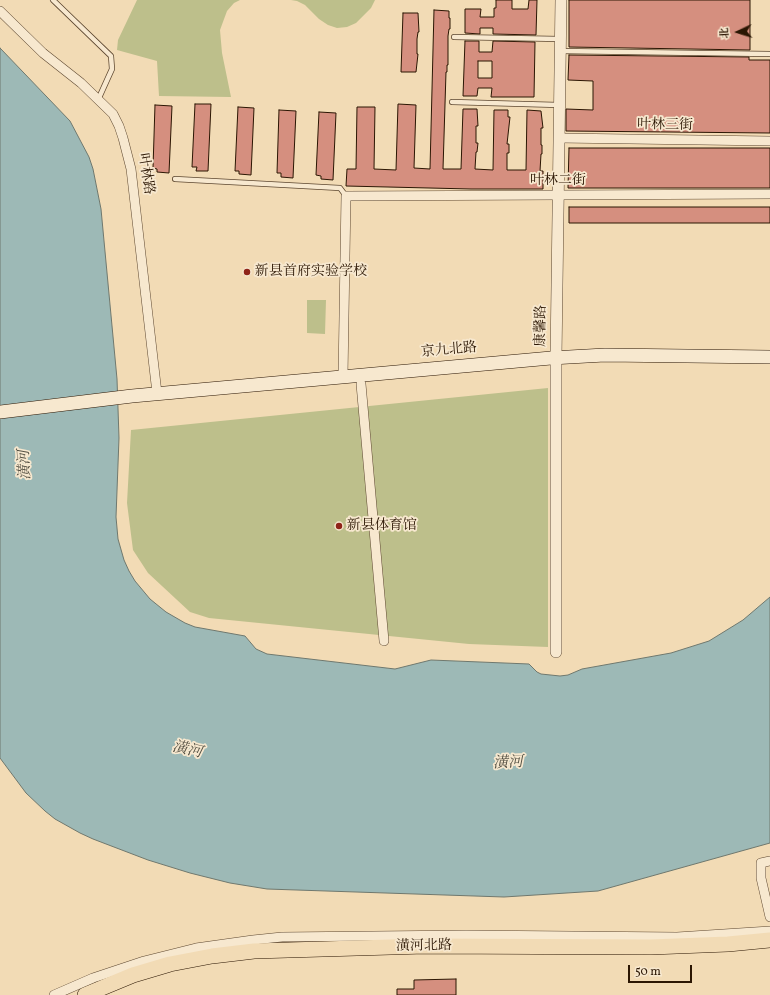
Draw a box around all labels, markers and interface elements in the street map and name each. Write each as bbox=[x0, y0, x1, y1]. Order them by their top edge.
north arrow bbox=[718, 12, 758, 52]
text: 北 bbox=[718, 27, 733, 39]
street label: 叶林三街 bbox=[637, 117, 693, 135]
street label: 叶林路 bbox=[133, 152, 157, 196]
street label: 叶林二街 bbox=[530, 173, 586, 189]
place label: 新县首府实验学校 bbox=[255, 264, 367, 280]
marker: 新县首府实验学校 bbox=[242, 267, 252, 277]
street label: 康馨路 bbox=[533, 305, 551, 347]
street label: 京九北路 bbox=[420, 340, 478, 362]
water label: 潢河 bbox=[16, 450, 36, 480]
place label: 新县体育馆 bbox=[347, 518, 417, 534]
marker: 新县体育馆 bbox=[334, 521, 344, 531]
water label: 潢河 bbox=[170, 739, 204, 763]
water label: 潢河 bbox=[493, 754, 523, 774]
street label: 潢河北路 bbox=[396, 938, 452, 956]
scale bar bbox=[630, 957, 694, 983]
text: 50 m bbox=[635, 964, 661, 980]

